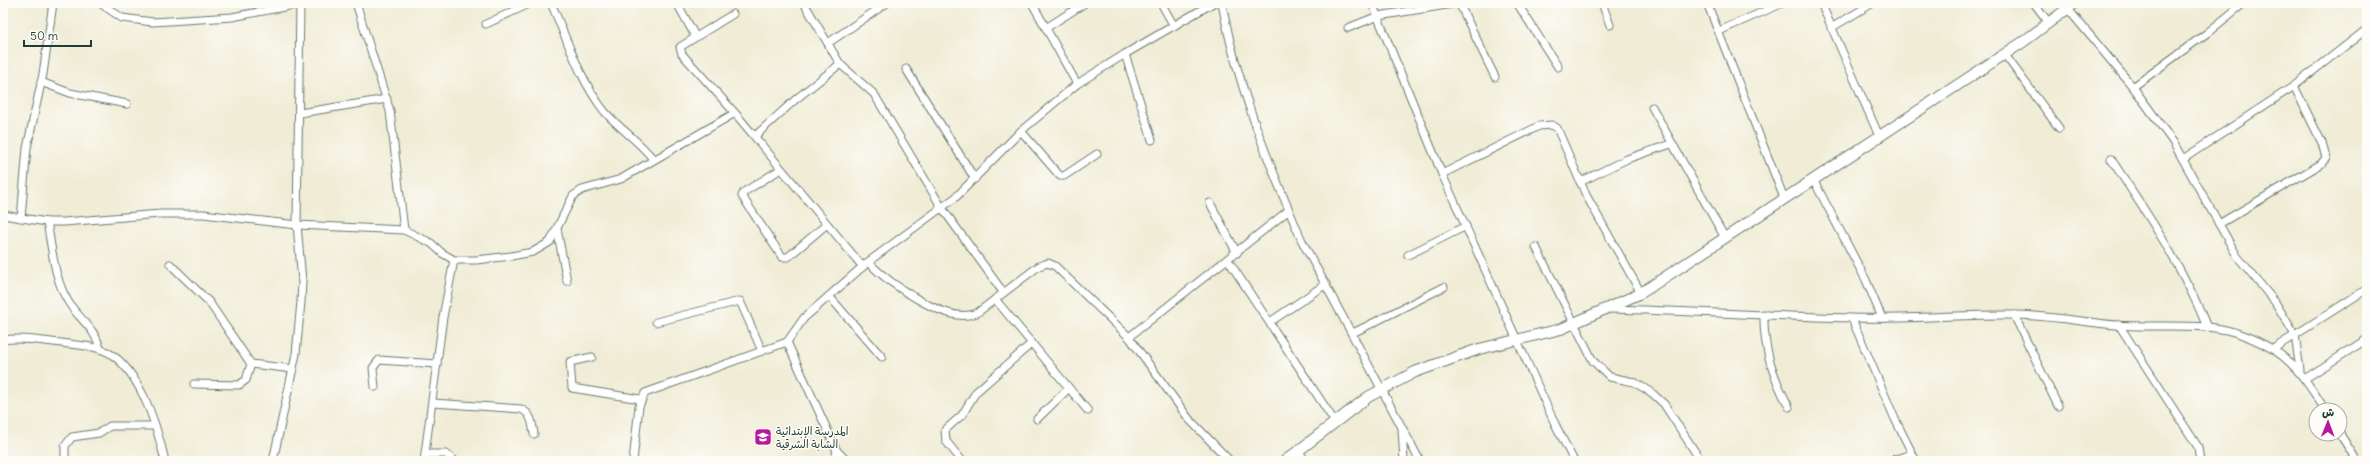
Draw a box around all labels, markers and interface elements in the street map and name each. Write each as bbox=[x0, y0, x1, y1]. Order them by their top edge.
scale bar bbox=[24, 22, 91, 48]
text: 50 m bbox=[30, 28, 59, 43]
north arrow bbox=[2308, 402, 2348, 442]
text: ش bbox=[2322, 405, 2334, 419]
place label: المدرسة الإبتدائية الشابة الشرقية bbox=[776, 424, 849, 452]
school or university icon: المدرسة الإبتدائية الشابة الشرقية bbox=[753, 427, 773, 447]

